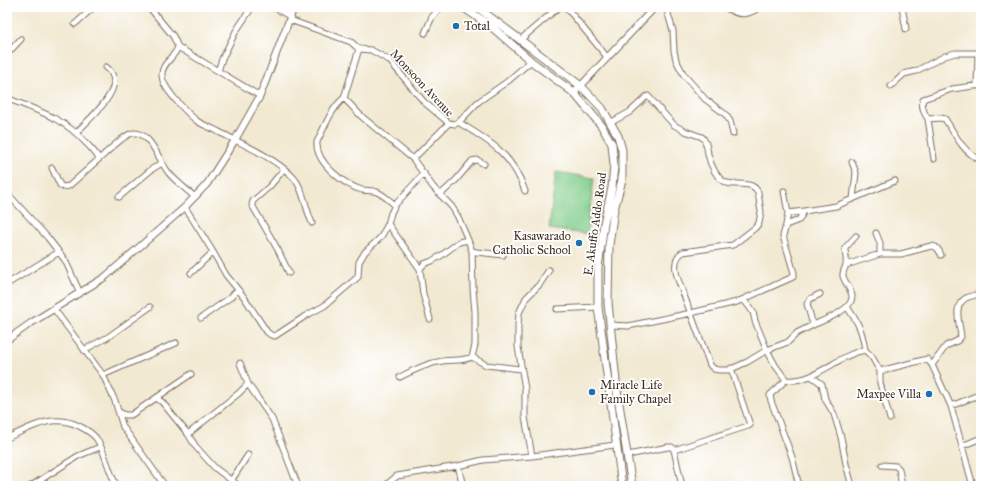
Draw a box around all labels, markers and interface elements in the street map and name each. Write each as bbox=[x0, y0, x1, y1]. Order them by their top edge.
place label: Total bbox=[464, 19, 491, 33]
marker: Total bbox=[451, 21, 461, 31]
street label: Monsoon Avenue bbox=[387, 47, 457, 119]
street label: E. Akuffo Addo Road bbox=[581, 172, 609, 276]
place label: Kasawarado Catholic School bbox=[493, 229, 572, 257]
marker: Kasawarado Catholic School bbox=[574, 238, 584, 248]
place label: Miracle Life Family Chapel bbox=[600, 378, 672, 406]
marker: Miracle Life Family Chapel bbox=[587, 387, 597, 397]
place label: Maxpee Villa bbox=[856, 387, 922, 401]
marker: Maxpee Villa bbox=[924, 389, 934, 399]

